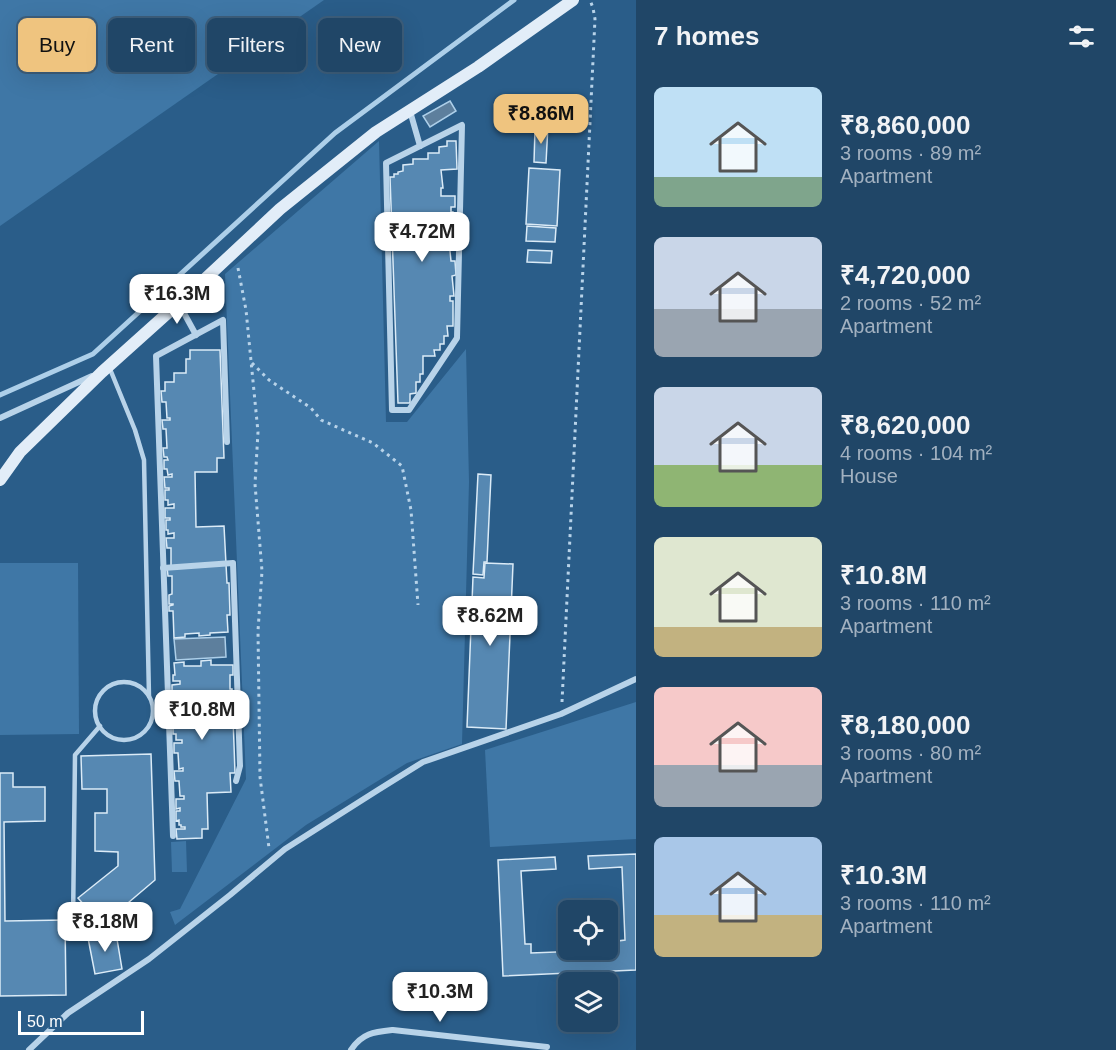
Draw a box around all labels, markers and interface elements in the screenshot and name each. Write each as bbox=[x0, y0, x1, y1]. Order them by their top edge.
chip: Buy bbox=[18, 18, 96, 72]
chip: Rent bbox=[108, 18, 195, 72]
chip: Filters bbox=[207, 18, 306, 72]
chip: New bbox=[318, 18, 402, 72]
icon: filters bbox=[1065, 20, 1098, 53]
text: 7 homes bbox=[654, 21, 760, 51]
pin: ₹8.86M bbox=[492, 94, 590, 145]
text: ₹8.86M bbox=[507, 102, 575, 124]
text: ₹8,860,000 bbox=[840, 110, 971, 140]
icon: home bbox=[702, 111, 774, 183]
text: 3 rooms · 89 m² bbox=[840, 142, 981, 164]
text: Apartment bbox=[840, 165, 932, 187]
pin: ₹4.72M bbox=[373, 212, 471, 263]
text: ₹4.72M bbox=[388, 220, 456, 242]
text: ₹4,720,000 bbox=[840, 260, 971, 290]
icon: home bbox=[702, 261, 774, 333]
pin: ₹16.3M bbox=[128, 274, 226, 325]
text: ₹16.3M bbox=[143, 282, 211, 304]
text: 2 rooms · 52 m² bbox=[840, 292, 981, 314]
text: Apartment bbox=[840, 315, 932, 337]
text: ₹8,620,000 bbox=[840, 410, 971, 440]
icon: home bbox=[702, 411, 774, 483]
text: 4 rooms · 104 m² bbox=[840, 442, 992, 464]
text: House bbox=[840, 465, 898, 487]
text: ₹10.8M bbox=[840, 560, 927, 590]
icon: home bbox=[702, 561, 774, 633]
text: 3 rooms · 110 m² bbox=[840, 592, 991, 614]
pin: ₹8.62M bbox=[441, 596, 539, 647]
text: ₹8.62M bbox=[456, 604, 524, 626]
text: Apartment bbox=[840, 615, 932, 637]
pin: ₹10.8M bbox=[153, 690, 251, 741]
text: ₹10.8M bbox=[168, 698, 236, 720]
text: ₹8,180,000 bbox=[840, 710, 971, 740]
icon: home bbox=[702, 711, 774, 783]
text: 3 rooms · 80 m² bbox=[840, 742, 981, 764]
text: Apartment bbox=[840, 765, 932, 787]
text: ₹10.3M bbox=[840, 860, 927, 890]
icon: home bbox=[702, 861, 774, 933]
text: 3 rooms · 110 m² bbox=[840, 892, 991, 914]
map controls bbox=[558, 900, 618, 1032]
button: locate bbox=[558, 900, 618, 960]
pin: ₹8.18M bbox=[56, 902, 154, 953]
text: ₹8.18M bbox=[71, 910, 139, 932]
text: Apartment bbox=[840, 915, 932, 937]
pin: ₹10.3M bbox=[391, 972, 489, 1023]
button: layers bbox=[558, 972, 618, 1032]
text: ₹10.3M bbox=[406, 980, 474, 1002]
scale bar bbox=[18, 1008, 144, 1036]
text: 50 m bbox=[27, 1013, 63, 1030]

